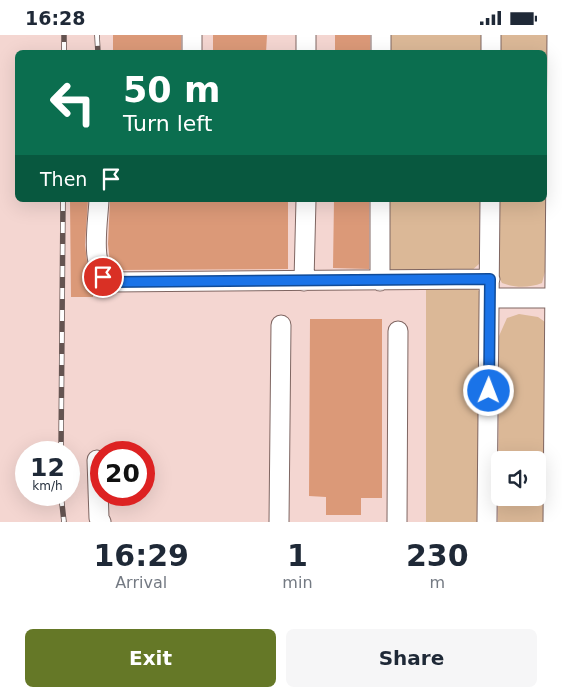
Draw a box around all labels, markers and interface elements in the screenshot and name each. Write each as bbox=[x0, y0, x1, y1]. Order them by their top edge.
text: 16:28 bbox=[25, 7, 85, 29]
icon: left bbox=[40, 70, 105, 135]
text: 50 m bbox=[123, 70, 220, 110]
text: Turn left bbox=[123, 111, 212, 136]
icon: arrive bbox=[97, 165, 125, 193]
text: Then bbox=[40, 168, 87, 190]
pin bbox=[82, 256, 124, 298]
icon: arrive bbox=[89, 263, 117, 291]
position arrow bbox=[462, 364, 514, 416]
speed limit sign: 20 bbox=[90, 441, 155, 506]
map controls bbox=[491, 451, 546, 506]
button: sound bbox=[491, 451, 546, 506]
text: 12 bbox=[30, 453, 65, 482]
text: km/h bbox=[32, 479, 63, 493]
text: 16:29 bbox=[93, 538, 189, 573]
text: 1 bbox=[287, 538, 308, 573]
text: 230 bbox=[406, 538, 469, 573]
text: Arrival bbox=[115, 573, 167, 592]
text: min bbox=[282, 573, 313, 592]
text: m bbox=[429, 573, 445, 592]
button: Exit bbox=[25, 629, 276, 687]
button: Share bbox=[286, 629, 537, 687]

